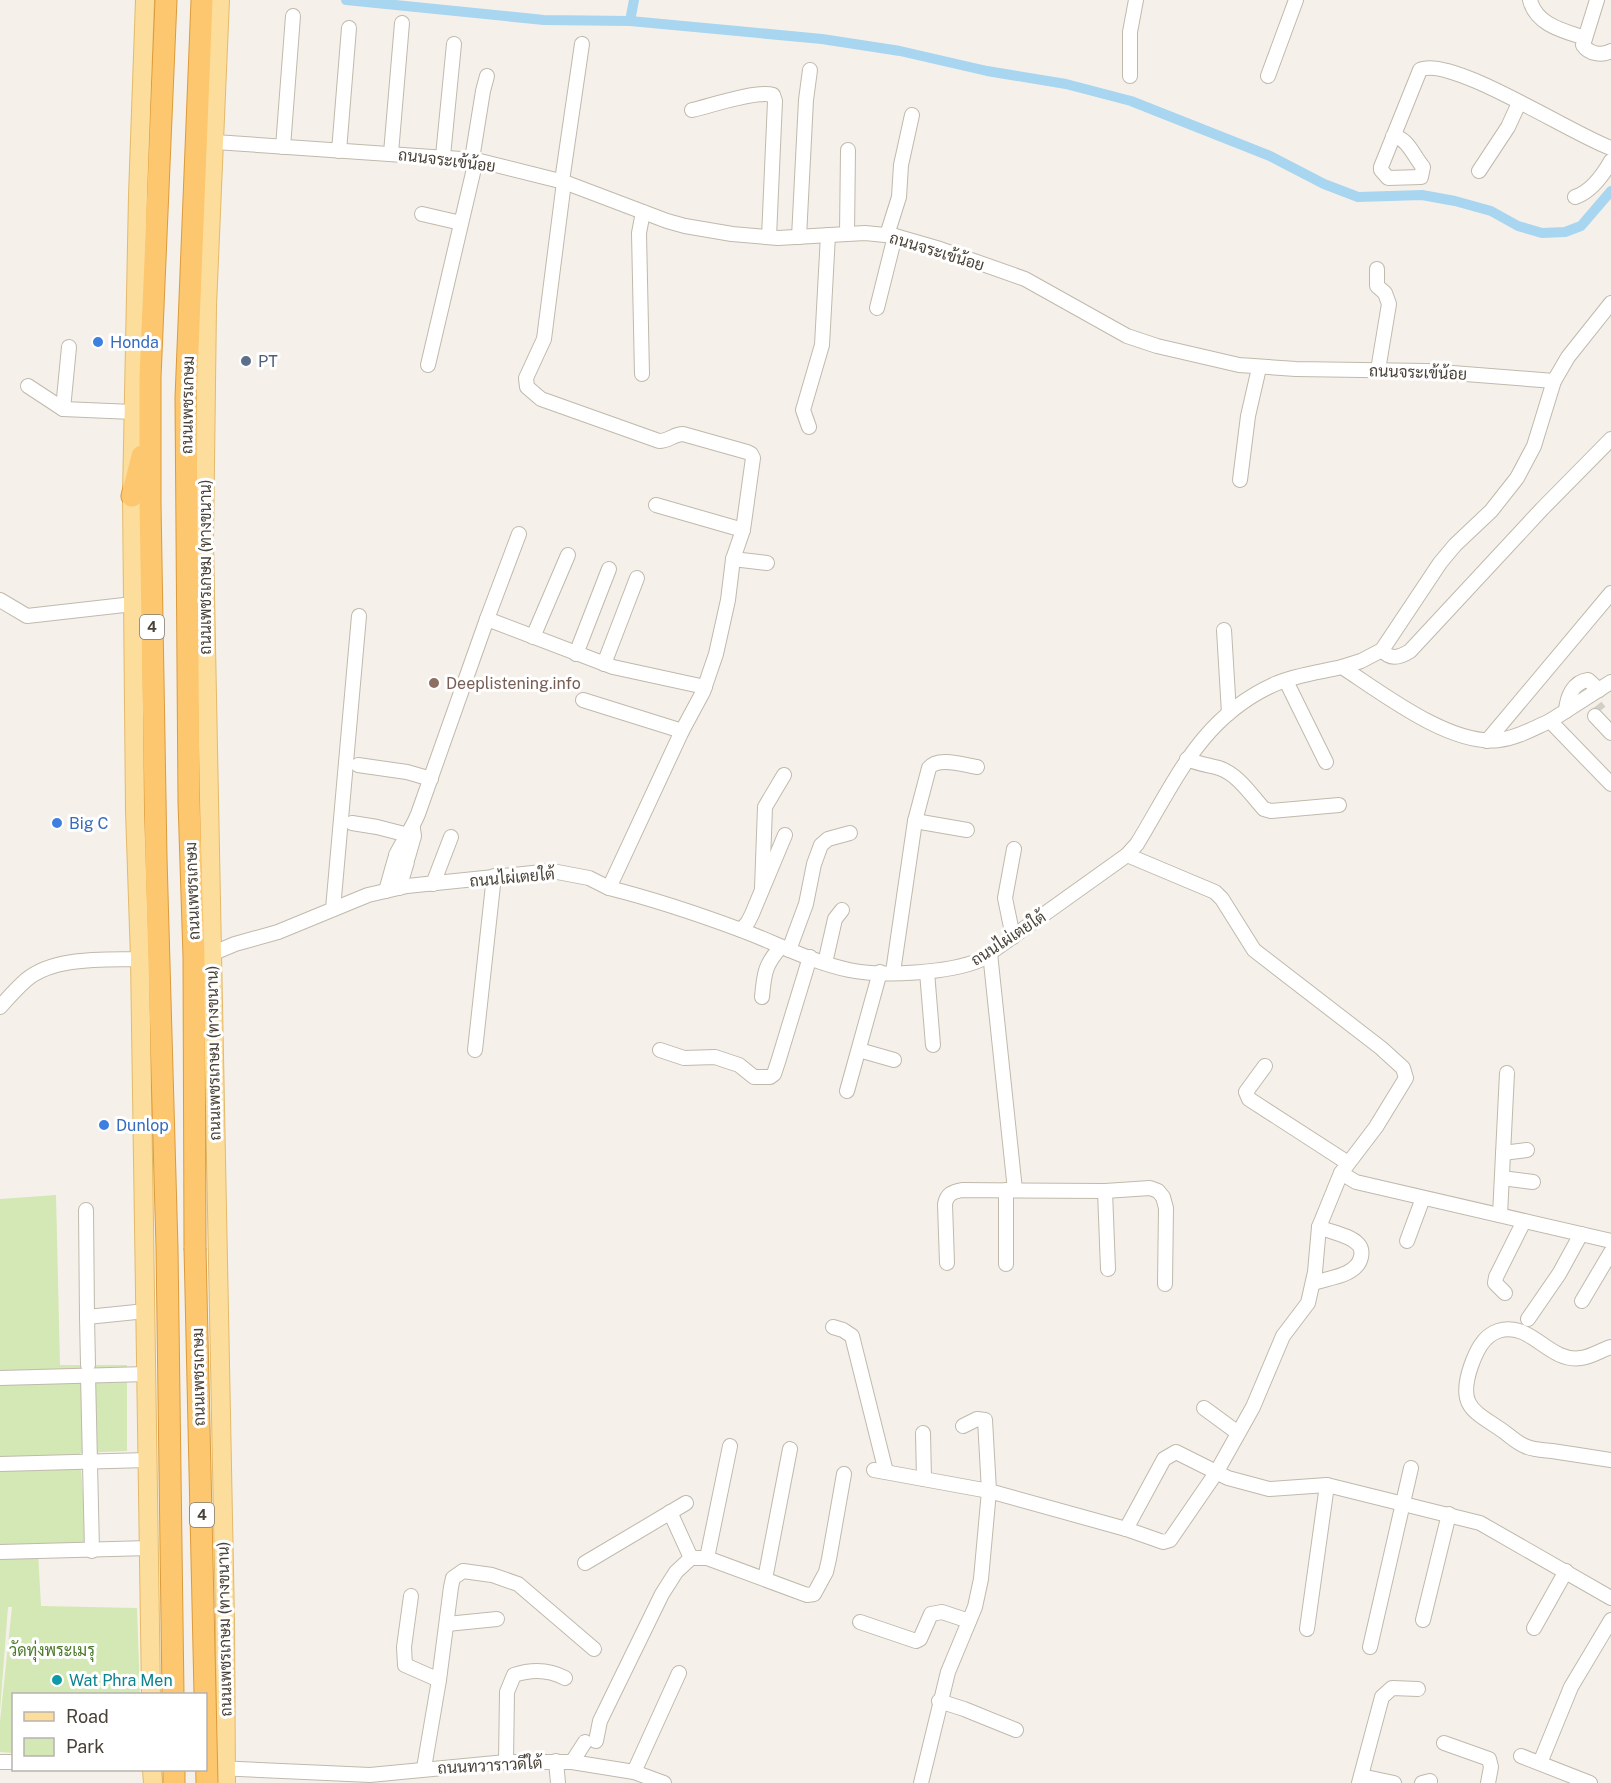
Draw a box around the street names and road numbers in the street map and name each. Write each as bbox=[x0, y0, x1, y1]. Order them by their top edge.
street label: ถนนจระเข้น้อย bbox=[397, 144, 497, 176]
street label: ถนนจระเข้น้อย bbox=[887, 227, 987, 275]
street label: ถนนเพชรเกษม bbox=[177, 356, 198, 454]
street label: ถนนจระเข้น้อย bbox=[1369, 360, 1467, 384]
street label: ถนนเพชรเกษม (ทางขนาน) bbox=[196, 479, 215, 655]
road number: 4 bbox=[140, 615, 164, 639]
street label: ถนนเพชรเกษม bbox=[181, 841, 204, 941]
street label: ถนนไผ่เตยใต้ bbox=[468, 862, 556, 891]
street label: ถนนไผ่เตยใต้ bbox=[966, 905, 1050, 970]
street label: ถนนเพชรเกษม (ทางขนาน) bbox=[202, 965, 225, 1141]
street label: ถนนเพชรเกษม bbox=[188, 1328, 209, 1426]
road number: 4 bbox=[190, 1503, 214, 1527]
street label: ถนนเพชรเกษม (ทางขนาน) bbox=[213, 1541, 236, 1717]
street label: ถนนทวาราวดีใต้ bbox=[437, 1751, 544, 1778]

